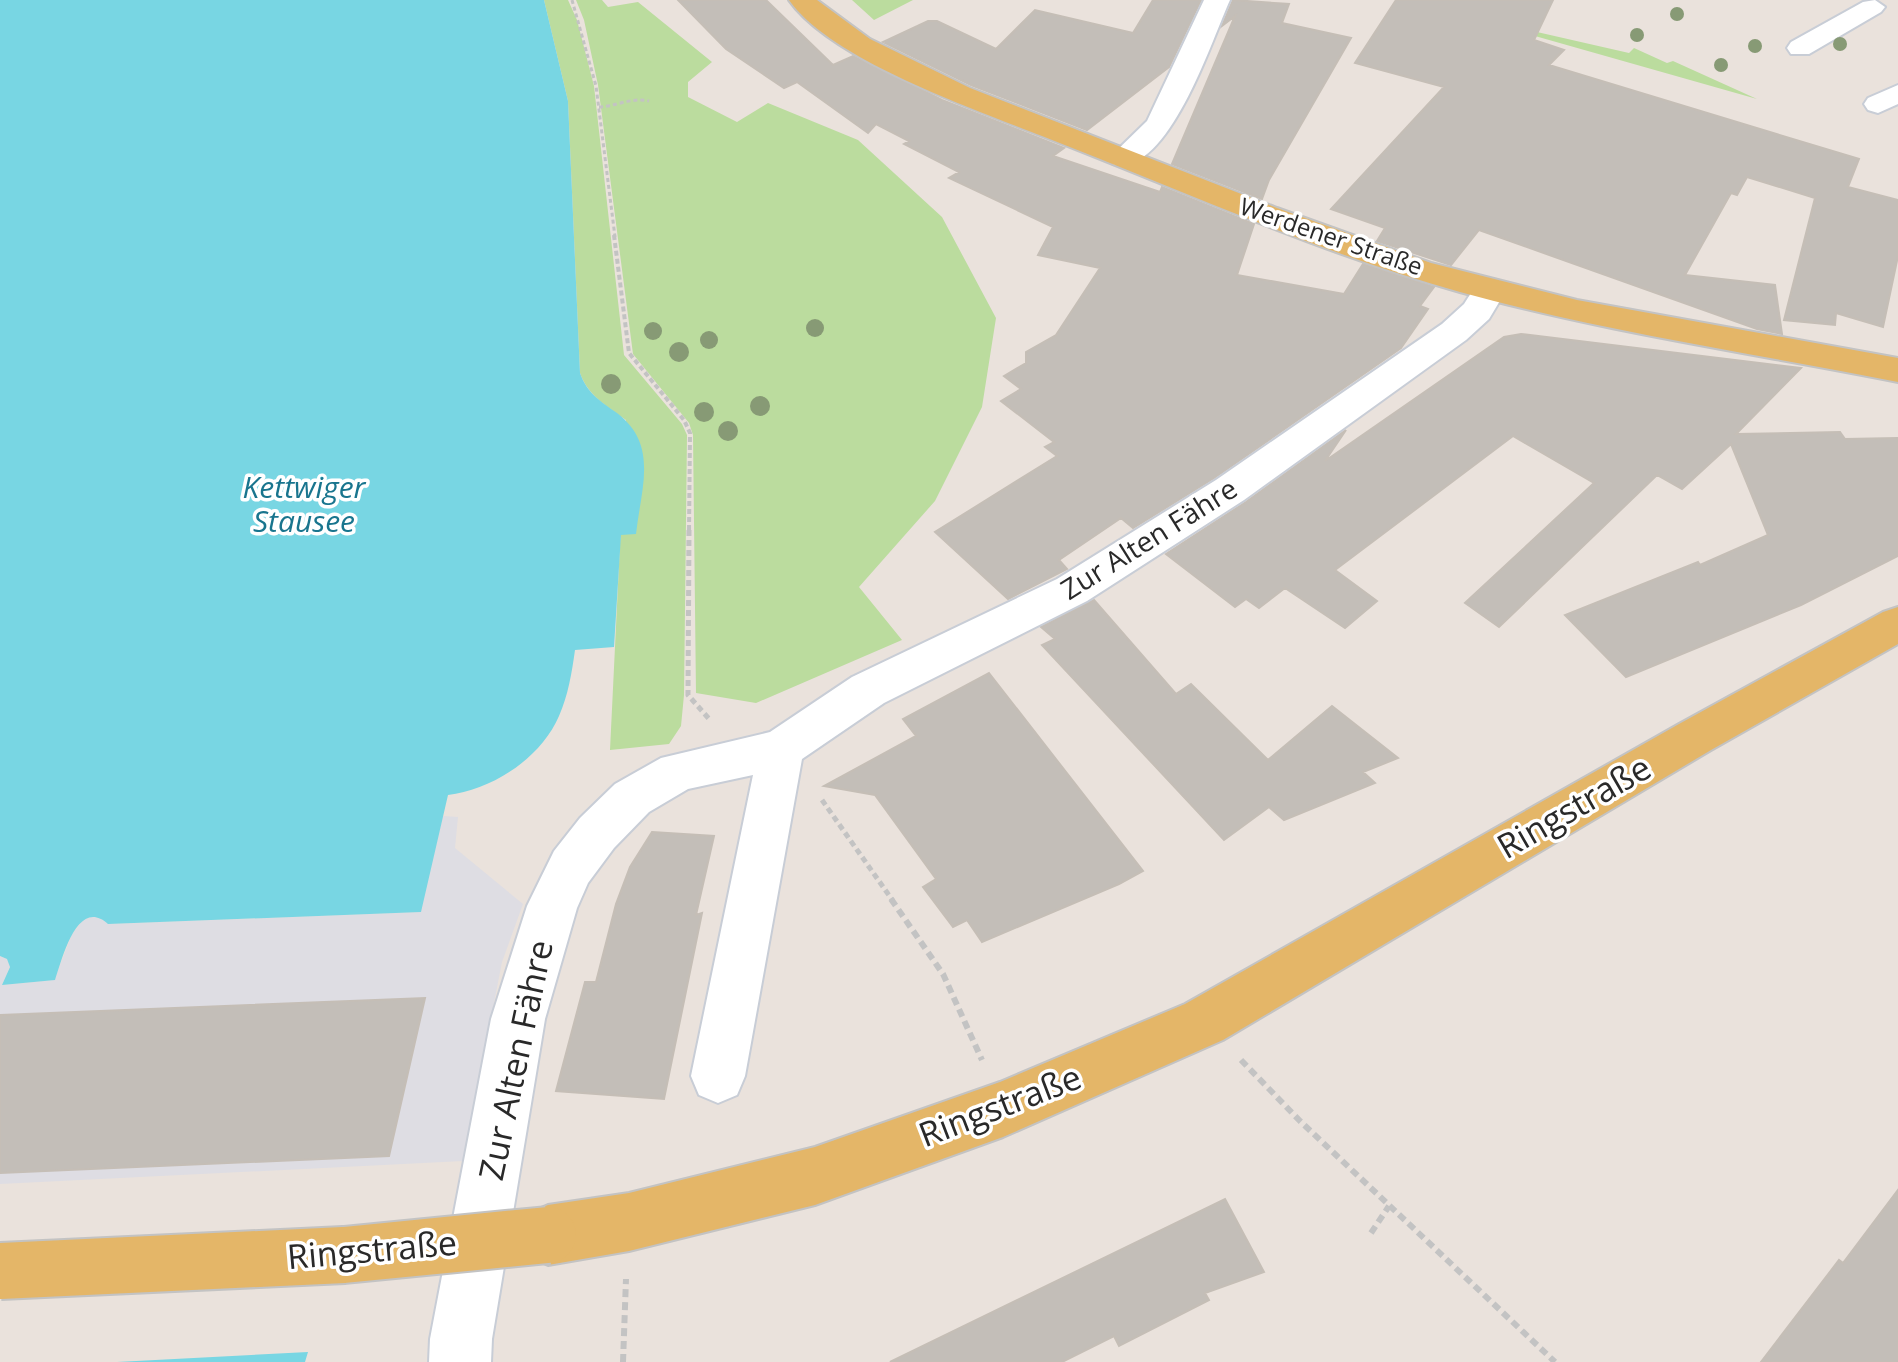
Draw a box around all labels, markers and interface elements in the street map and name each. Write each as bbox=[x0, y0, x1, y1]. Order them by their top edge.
street label: Werdener Straße bbox=[1236, 189, 1427, 282]
water label: Kettwiger Stausee bbox=[243, 466, 367, 541]
street label: Zur Alten Fähre bbox=[1053, 469, 1244, 608]
street label: Ringstraße bbox=[1488, 744, 1659, 869]
street label: Zur Alten Fähre bbox=[467, 936, 563, 1184]
street label: Ringstraße bbox=[912, 1053, 1087, 1157]
street label: Ringstraße bbox=[285, 1219, 459, 1279]

